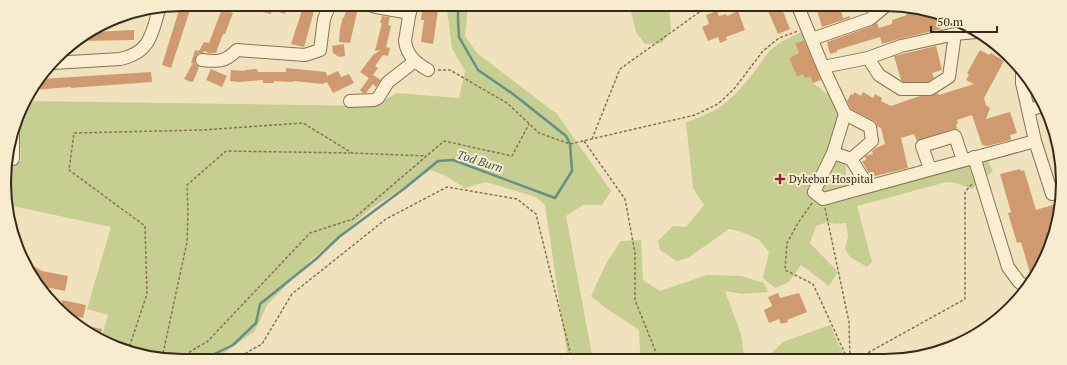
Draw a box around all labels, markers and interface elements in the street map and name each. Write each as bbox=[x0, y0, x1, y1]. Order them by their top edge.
scale bar bbox=[931, 8, 997, 34]
text: 50 m bbox=[937, 14, 964, 29]
water label: Tod Burn bbox=[455, 147, 505, 175]
place label: Dykebar Hospital bbox=[789, 172, 873, 186]
marker: Dykebar Hospital bbox=[774, 173, 786, 185]

